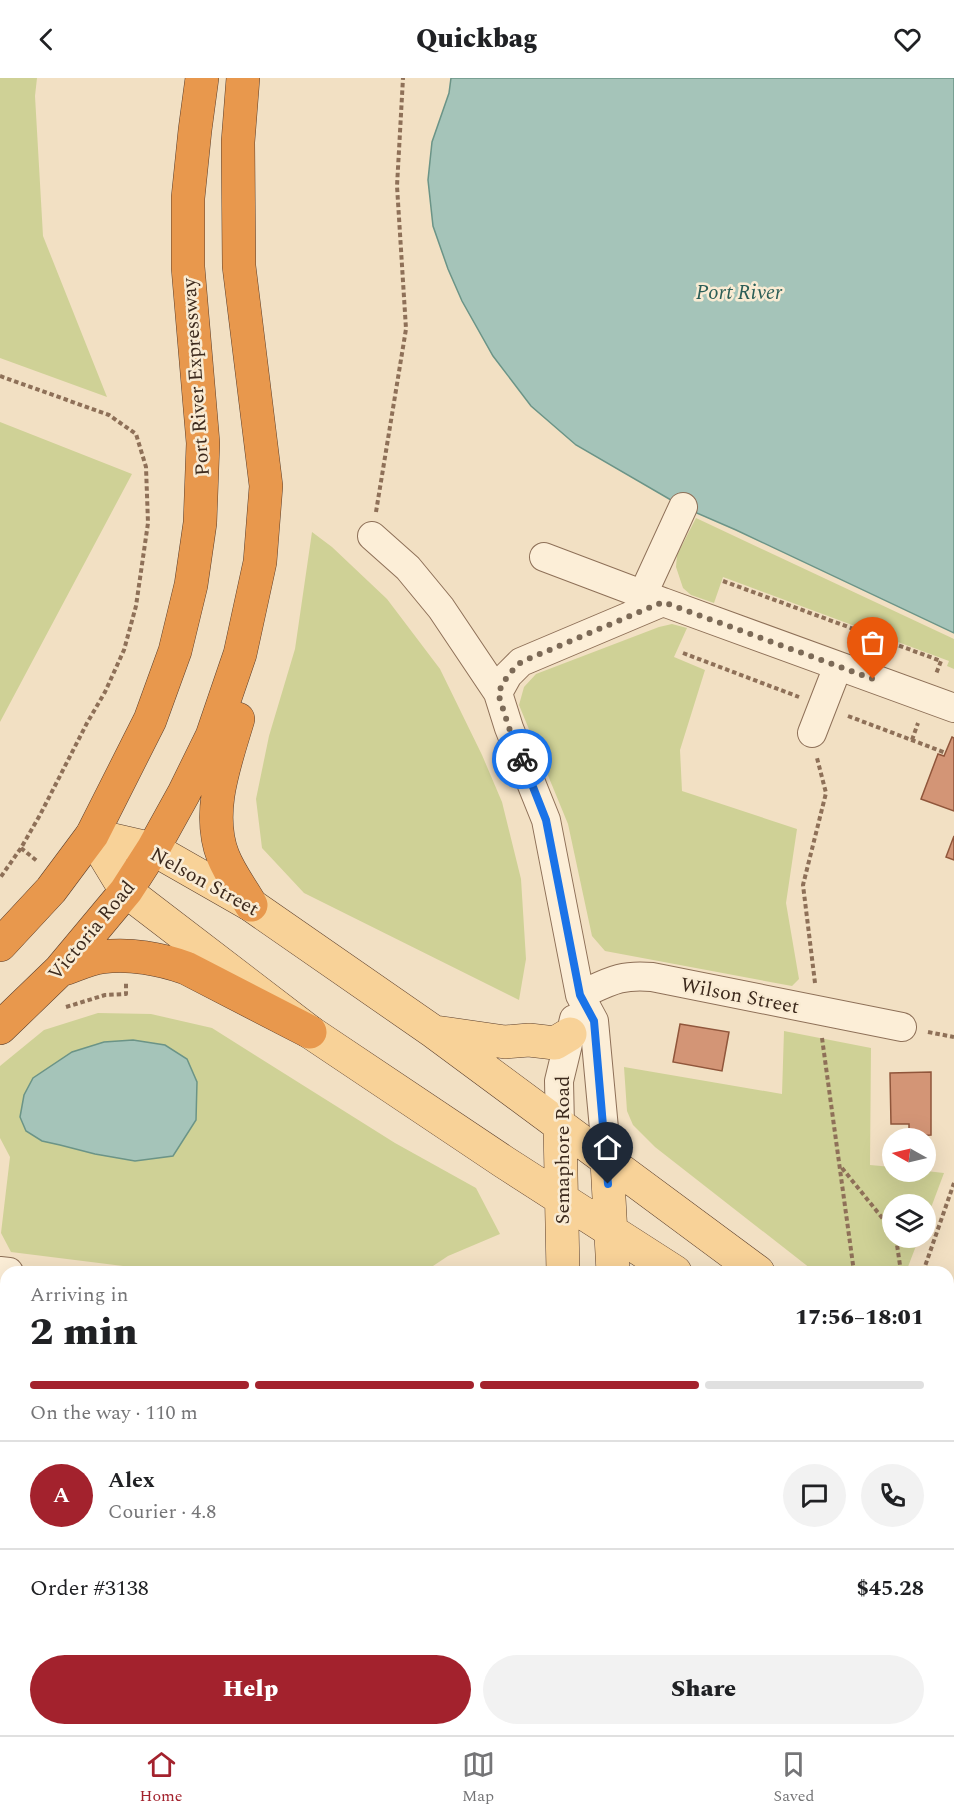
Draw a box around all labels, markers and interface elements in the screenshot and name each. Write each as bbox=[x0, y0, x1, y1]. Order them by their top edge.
text: Quickbag bbox=[416, 18, 538, 60]
icon: back bbox=[30, 23, 63, 56]
icon: heart bbox=[891, 23, 924, 56]
street label: Port River Expressway bbox=[174, 276, 218, 477]
water label: Port River bbox=[696, 277, 783, 309]
pin bbox=[847, 617, 898, 679]
icon: bag bbox=[856, 626, 889, 659]
courier bbox=[492, 729, 552, 789]
icon: bike bbox=[506, 743, 539, 776]
street label: Nelson Street bbox=[145, 840, 264, 924]
street label: Victoria Road bbox=[41, 874, 143, 987]
street label: Wilson Street bbox=[678, 970, 802, 1022]
street label: Semaphore Road bbox=[548, 1075, 578, 1225]
pin bbox=[582, 1122, 633, 1184]
north arrow bbox=[882, 1128, 936, 1182]
map controls bbox=[882, 1128, 936, 1248]
icon: home bbox=[591, 1131, 624, 1164]
button: layers bbox=[882, 1194, 936, 1248]
text: Arriving in bbox=[30, 1280, 128, 1310]
text: 17:56–18:01 bbox=[795, 1301, 924, 1334]
text: 2 min bbox=[30, 1303, 138, 1362]
text: On the way · 110 m bbox=[30, 1398, 198, 1428]
text: Alex bbox=[108, 1464, 155, 1497]
button: chat bbox=[783, 1464, 846, 1527]
button: phone bbox=[861, 1464, 924, 1527]
text: A bbox=[53, 1479, 70, 1512]
text: Courier · 4.8 bbox=[108, 1497, 216, 1527]
text: Order #3138 bbox=[30, 1572, 149, 1605]
text: $45.28 bbox=[856, 1572, 924, 1605]
button: Help bbox=[30, 1655, 471, 1724]
button: Share bbox=[483, 1655, 924, 1724]
tab: Home bbox=[139, 1748, 183, 1808]
tab: Map bbox=[462, 1748, 495, 1808]
tab: Saved bbox=[773, 1748, 815, 1808]

